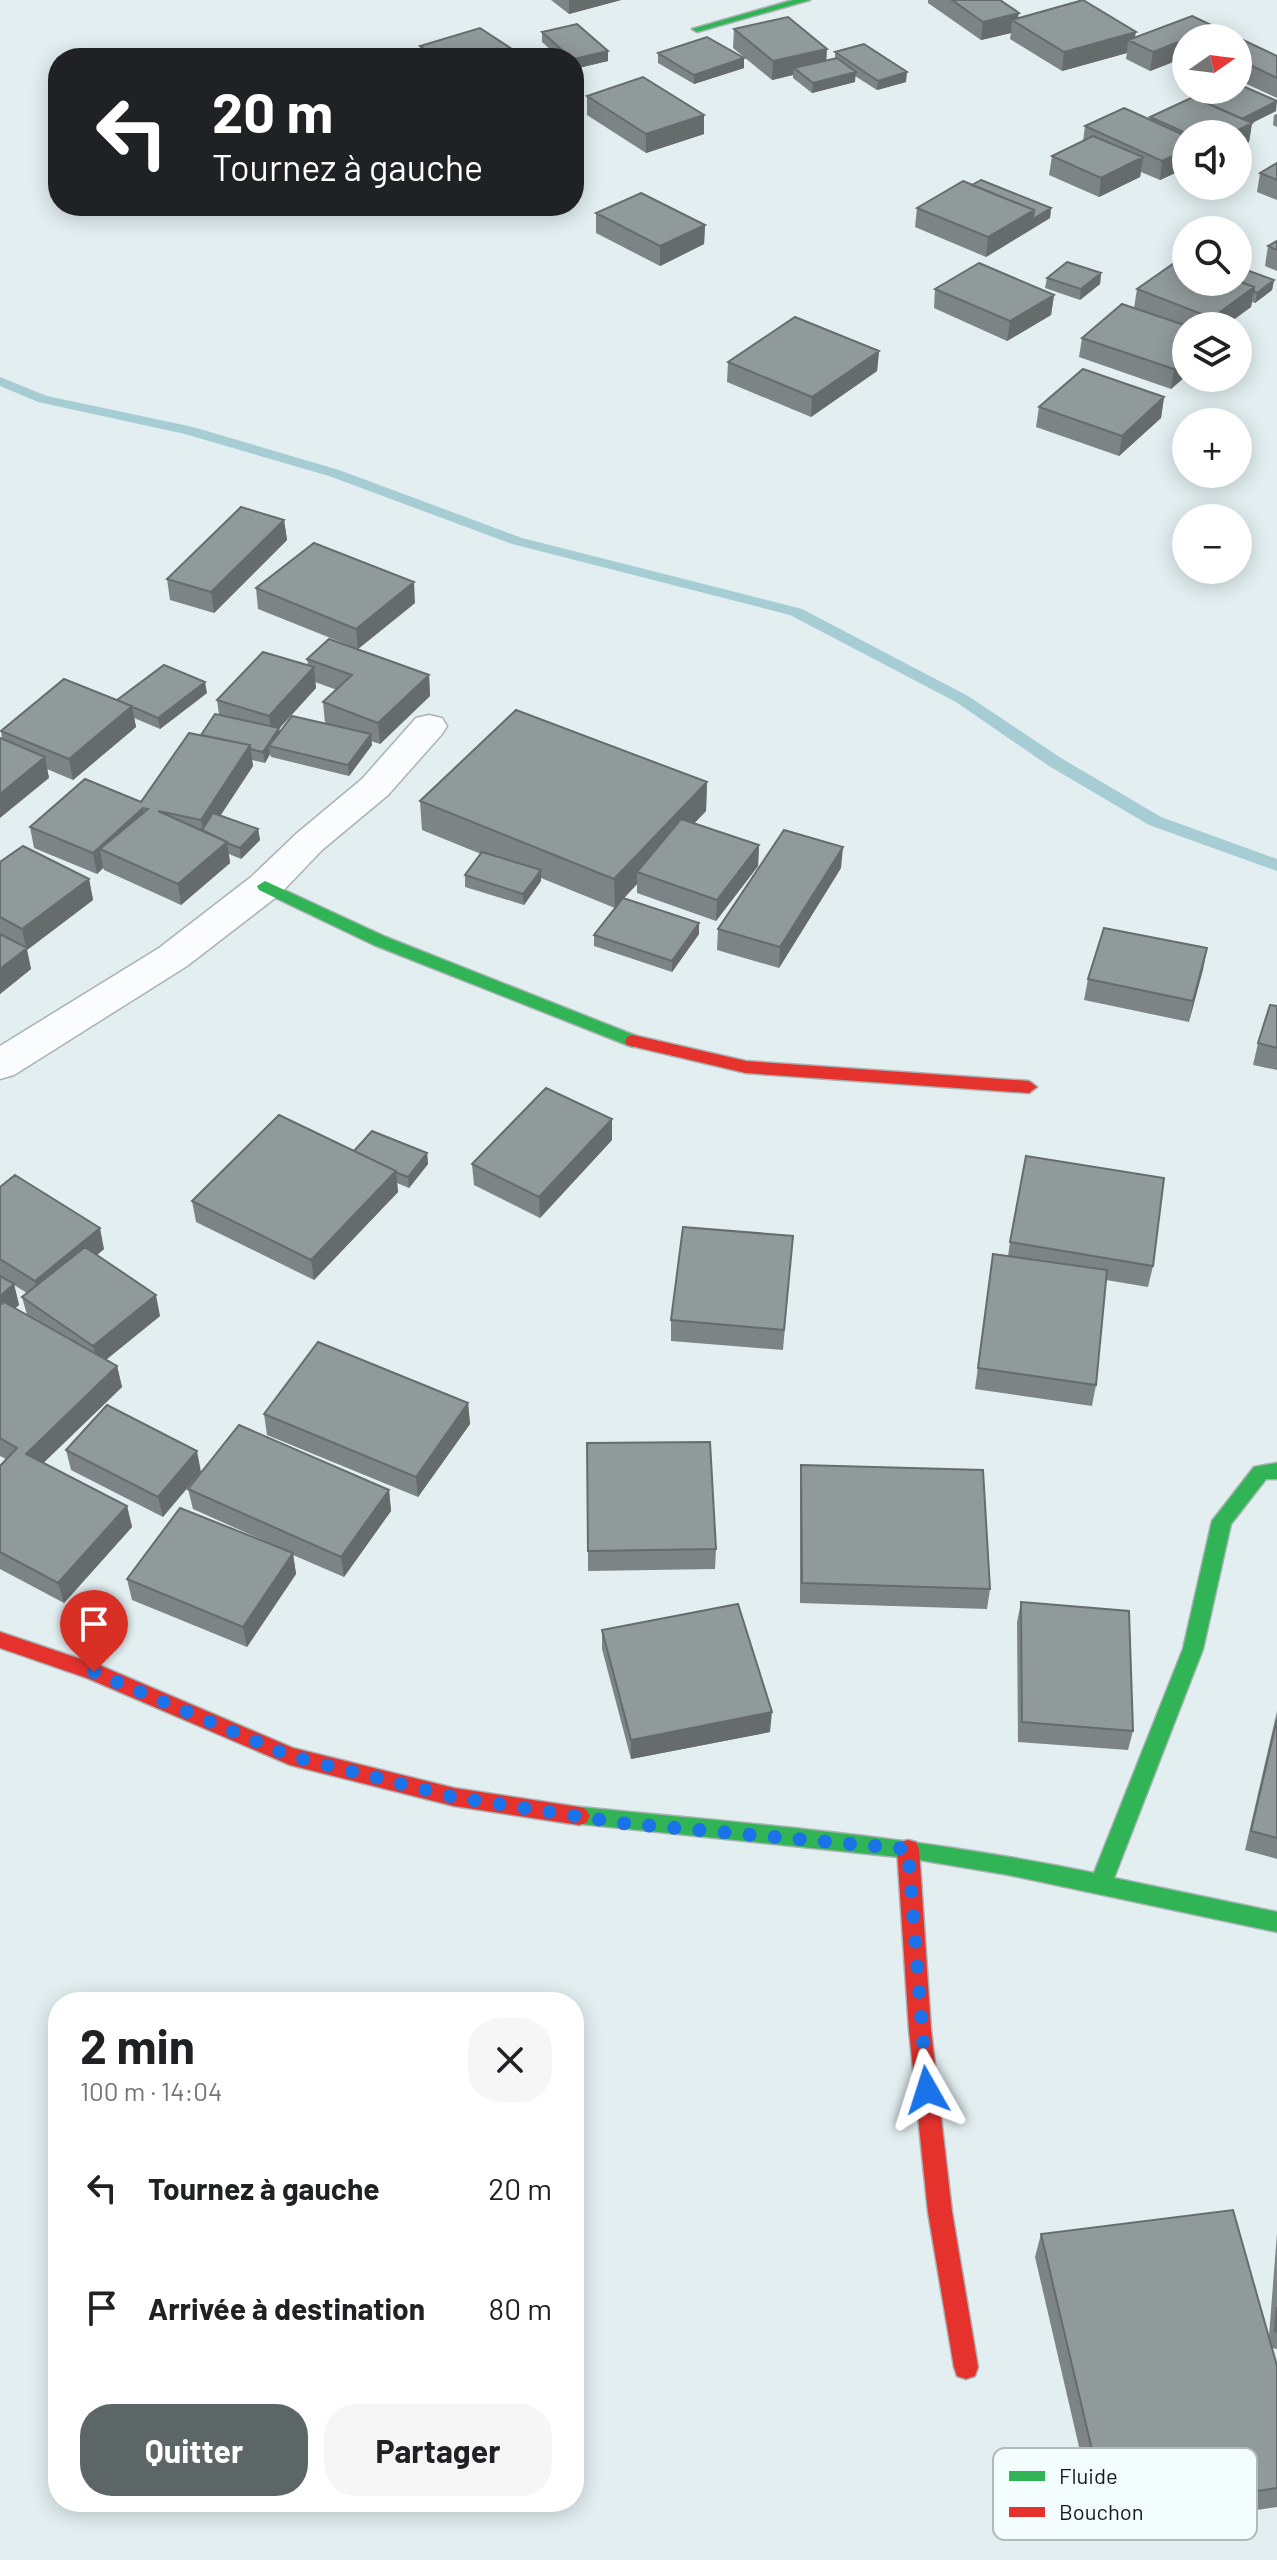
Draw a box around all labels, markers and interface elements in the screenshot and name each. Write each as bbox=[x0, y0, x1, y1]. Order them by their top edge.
north arrow bbox=[1172, 24, 1252, 104]
map controls bbox=[1172, 24, 1252, 584]
text: 20 m bbox=[212, 77, 333, 144]
icon: left bbox=[80, 80, 184, 184]
button: sound bbox=[1172, 120, 1252, 200]
text: Tournez à gauche bbox=[212, 145, 483, 188]
button: search bbox=[1172, 216, 1252, 296]
button: layers bbox=[1172, 312, 1252, 392]
button: + bbox=[1172, 408, 1252, 488]
button: − bbox=[1172, 504, 1252, 584]
pin bbox=[60, 1590, 128, 1672]
icon: arrive bbox=[72, 1602, 116, 1646]
text: 2 min bbox=[80, 2016, 195, 2074]
button: close bbox=[468, 2018, 552, 2102]
position arrow bbox=[885, 2048, 969, 2132]
text: 100 m · 14:04 bbox=[80, 2075, 222, 2106]
icon: left bbox=[80, 2166, 124, 2210]
text: Tournez à gauche bbox=[148, 2170, 380, 2206]
text: 20 m bbox=[488, 2170, 552, 2206]
icon: arrive bbox=[80, 2286, 124, 2330]
text: Arrivée à destination bbox=[148, 2290, 425, 2326]
text: 80 m bbox=[489, 2290, 552, 2326]
button: Quitter bbox=[80, 2404, 308, 2496]
button: Partager bbox=[324, 2404, 552, 2496]
legend bbox=[993, 2448, 1257, 2540]
text: Fluide bbox=[1059, 2462, 1118, 2488]
text: Bouchon bbox=[1059, 2498, 1144, 2524]

